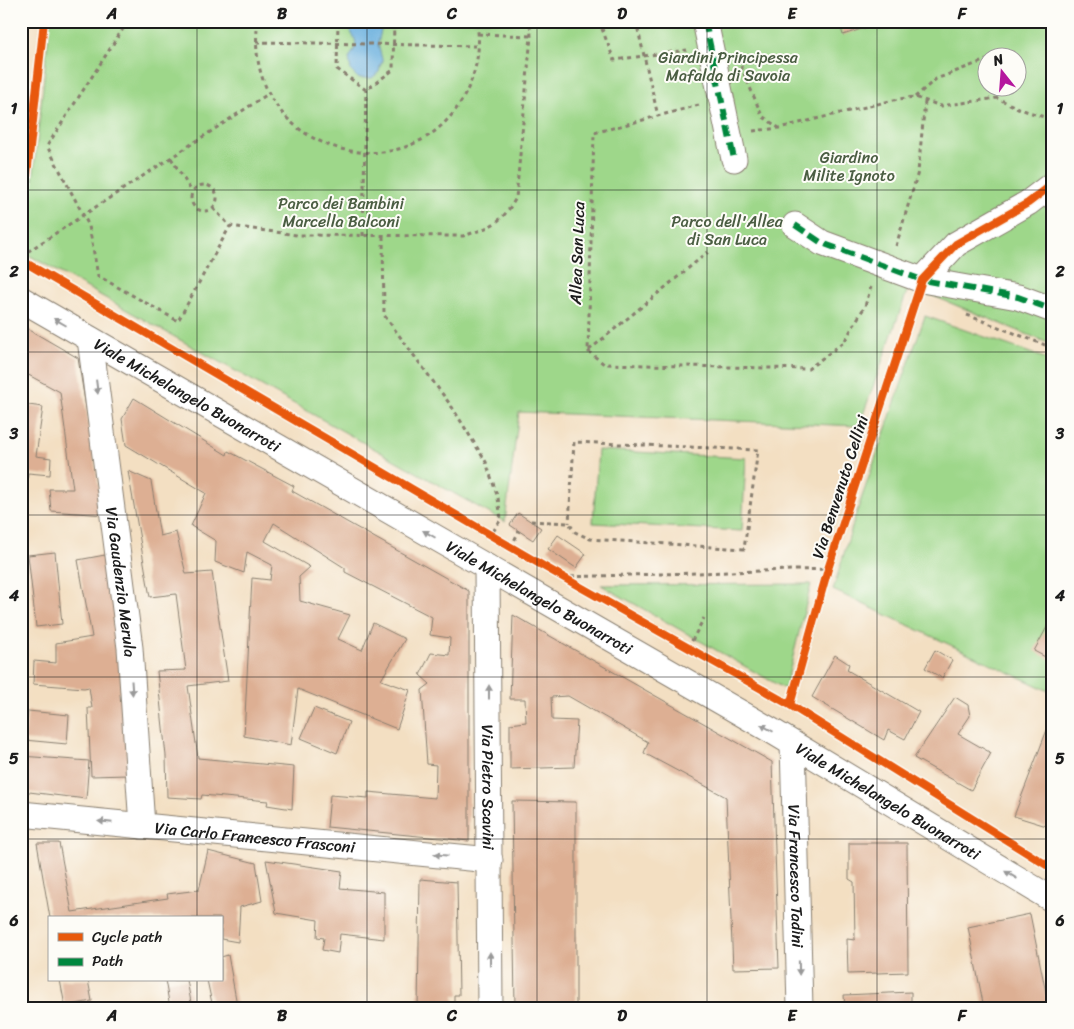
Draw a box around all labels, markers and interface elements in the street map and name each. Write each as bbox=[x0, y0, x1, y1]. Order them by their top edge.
text: A bbox=[106, 0, 117, 28]
text: B bbox=[277, 0, 288, 28]
text: C bbox=[446, 0, 458, 28]
text: D bbox=[617, 0, 627, 28]
text: E bbox=[788, 0, 798, 28]
text: F bbox=[957, 0, 968, 28]
park label: Giardini Principessa Mafalda di Savoia bbox=[658, 43, 799, 90]
text: N bbox=[989, 47, 1007, 74]
north arrow bbox=[976, 48, 1026, 98]
text: 1 bbox=[11, 94, 18, 123]
text: 1 bbox=[1057, 94, 1064, 123]
park label: Giardino Milite Ignoto bbox=[803, 143, 895, 190]
park label: Parco dei Bambini Marcella Balconi bbox=[278, 189, 404, 236]
street label: Allea San Luca bbox=[561, 200, 593, 306]
park label: Parco dell'Allea di San Luca bbox=[671, 207, 784, 254]
text: 2 bbox=[8, 257, 19, 286]
text: 2 bbox=[1054, 257, 1065, 286]
one-way arrow bbox=[54, 317, 67, 326]
street label: Viale Michelangelo Buonarroti bbox=[89, 329, 287, 460]
one-way arrow bbox=[93, 380, 101, 396]
street label: Via Benvenuto Cellini bbox=[803, 411, 877, 563]
text: 3 bbox=[9, 419, 19, 448]
text: 3 bbox=[1055, 419, 1065, 448]
street label: Via Gaudenzio Merula bbox=[97, 505, 145, 658]
one-way arrow bbox=[422, 529, 435, 538]
street label: Viale Michelangelo Buonarroti bbox=[440, 532, 639, 663]
text: 4 bbox=[8, 581, 19, 610]
text: 4 bbox=[1054, 581, 1065, 610]
one-way arrow bbox=[129, 680, 137, 696]
one-way arrow bbox=[484, 683, 492, 699]
street label: Via Pietro Scavini bbox=[474, 724, 503, 850]
one-way arrow bbox=[760, 724, 773, 733]
street label: Viale Michelangelo Buonarroti bbox=[790, 734, 987, 868]
text: 5 bbox=[9, 744, 19, 773]
text: 5 bbox=[1055, 744, 1065, 773]
street label: Via Francesco Tadini bbox=[780, 804, 813, 949]
street label: Via Carlo Francesco Frasconi bbox=[153, 813, 357, 861]
one-way arrow bbox=[97, 818, 113, 826]
one-way arrow bbox=[433, 851, 449, 859]
one-way arrow bbox=[1004, 870, 1017, 880]
text: 6 bbox=[8, 906, 19, 935]
text: 6 bbox=[1054, 906, 1065, 935]
legend bbox=[48, 916, 222, 982]
text: Cycle path bbox=[92, 924, 163, 950]
text: Path bbox=[92, 948, 123, 974]
one-way arrow bbox=[486, 951, 494, 967]
one-way arrow bbox=[795, 960, 803, 976]
text: A bbox=[106, 1001, 117, 1029]
text: B bbox=[277, 1001, 288, 1029]
text: C bbox=[446, 1001, 458, 1029]
text: D bbox=[617, 1001, 627, 1029]
text: E bbox=[788, 1001, 798, 1029]
text: F bbox=[957, 1001, 968, 1029]

